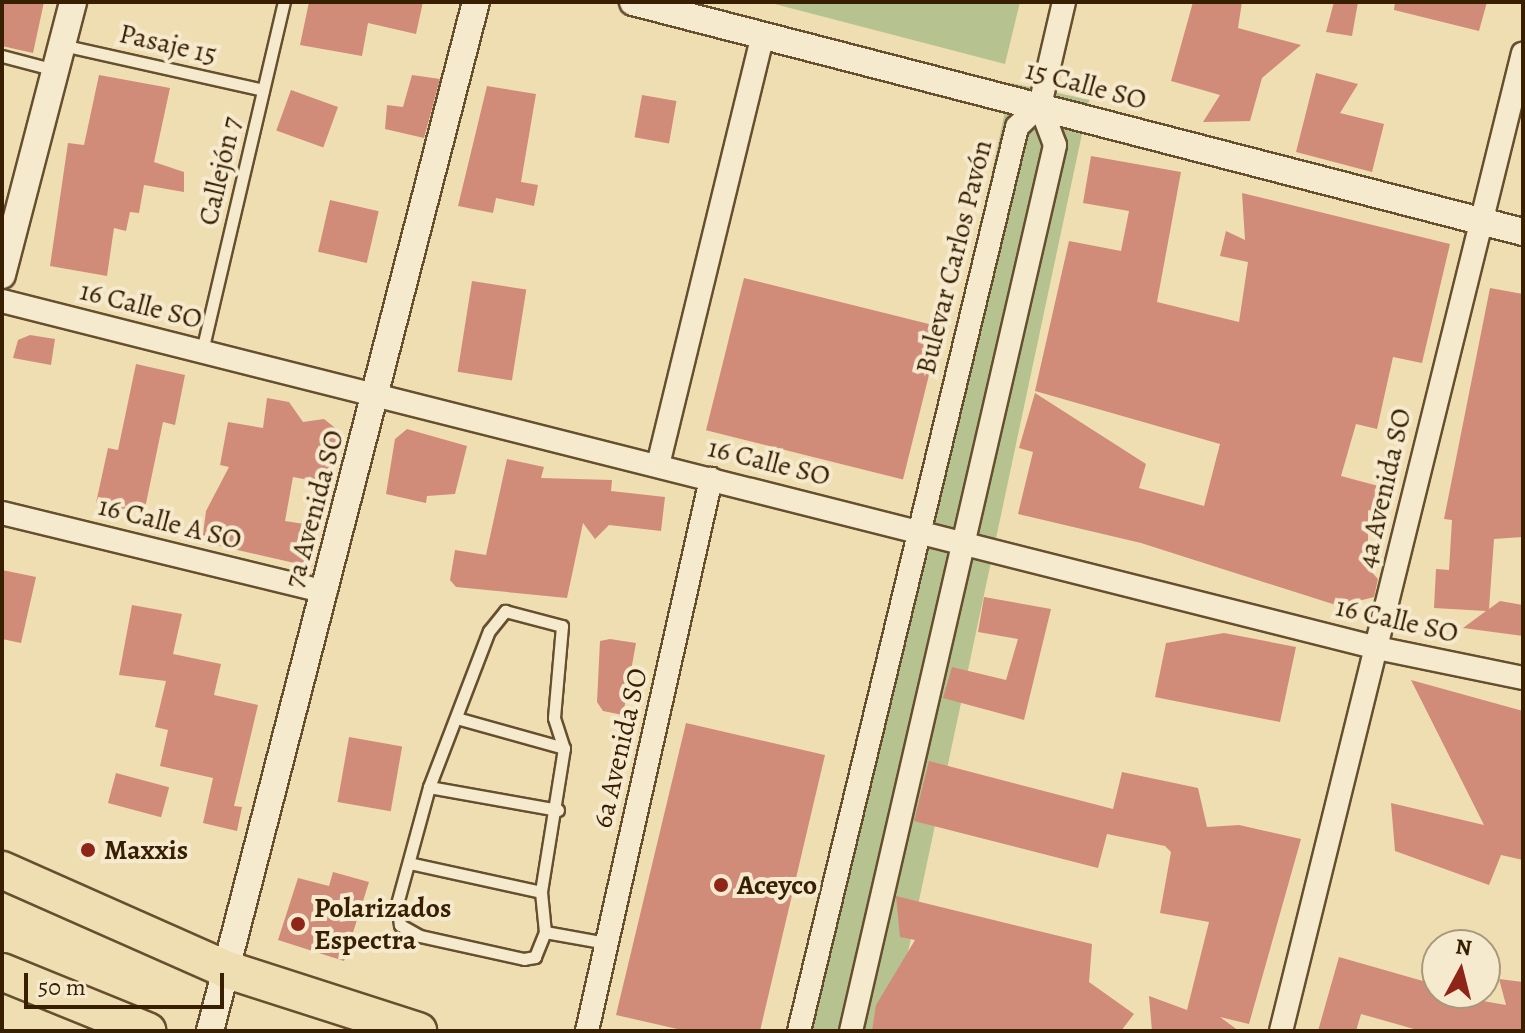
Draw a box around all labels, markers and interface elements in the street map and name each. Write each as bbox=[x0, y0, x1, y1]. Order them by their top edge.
street label: Pasaje 15 bbox=[116, 17, 220, 71]
street label: 15 Calle SO bbox=[1022, 53, 1150, 117]
street label: Callejón 7 bbox=[191, 113, 249, 229]
street label: Bulevar Carlos Pavón bbox=[909, 136, 999, 378]
street label: 16 Calle SO bbox=[76, 274, 206, 336]
street label: 4a Avenida SO bbox=[1349, 405, 1419, 571]
street label: 7a Avenida SO bbox=[277, 427, 351, 591]
street label: 16 Calle SO bbox=[704, 431, 834, 493]
street label: 16 Calle A SO bbox=[95, 489, 245, 557]
street label: 16 Calle SO bbox=[1333, 590, 1461, 650]
street label: 6a Avenida SO bbox=[585, 665, 655, 831]
place label: Maxxis bbox=[104, 833, 188, 867]
marker: Maxxis bbox=[79, 841, 97, 859]
place label: Aceyco bbox=[737, 868, 817, 902]
marker: Aceyco bbox=[712, 876, 730, 894]
place label: Polarizados Espectra bbox=[314, 891, 451, 957]
marker: Polarizados Espectra bbox=[289, 915, 307, 933]
north arrow bbox=[1421, 929, 1501, 1009]
text: N bbox=[1454, 931, 1473, 963]
scale bar bbox=[28, 957, 228, 1007]
text: 50 m bbox=[38, 971, 86, 1003]

